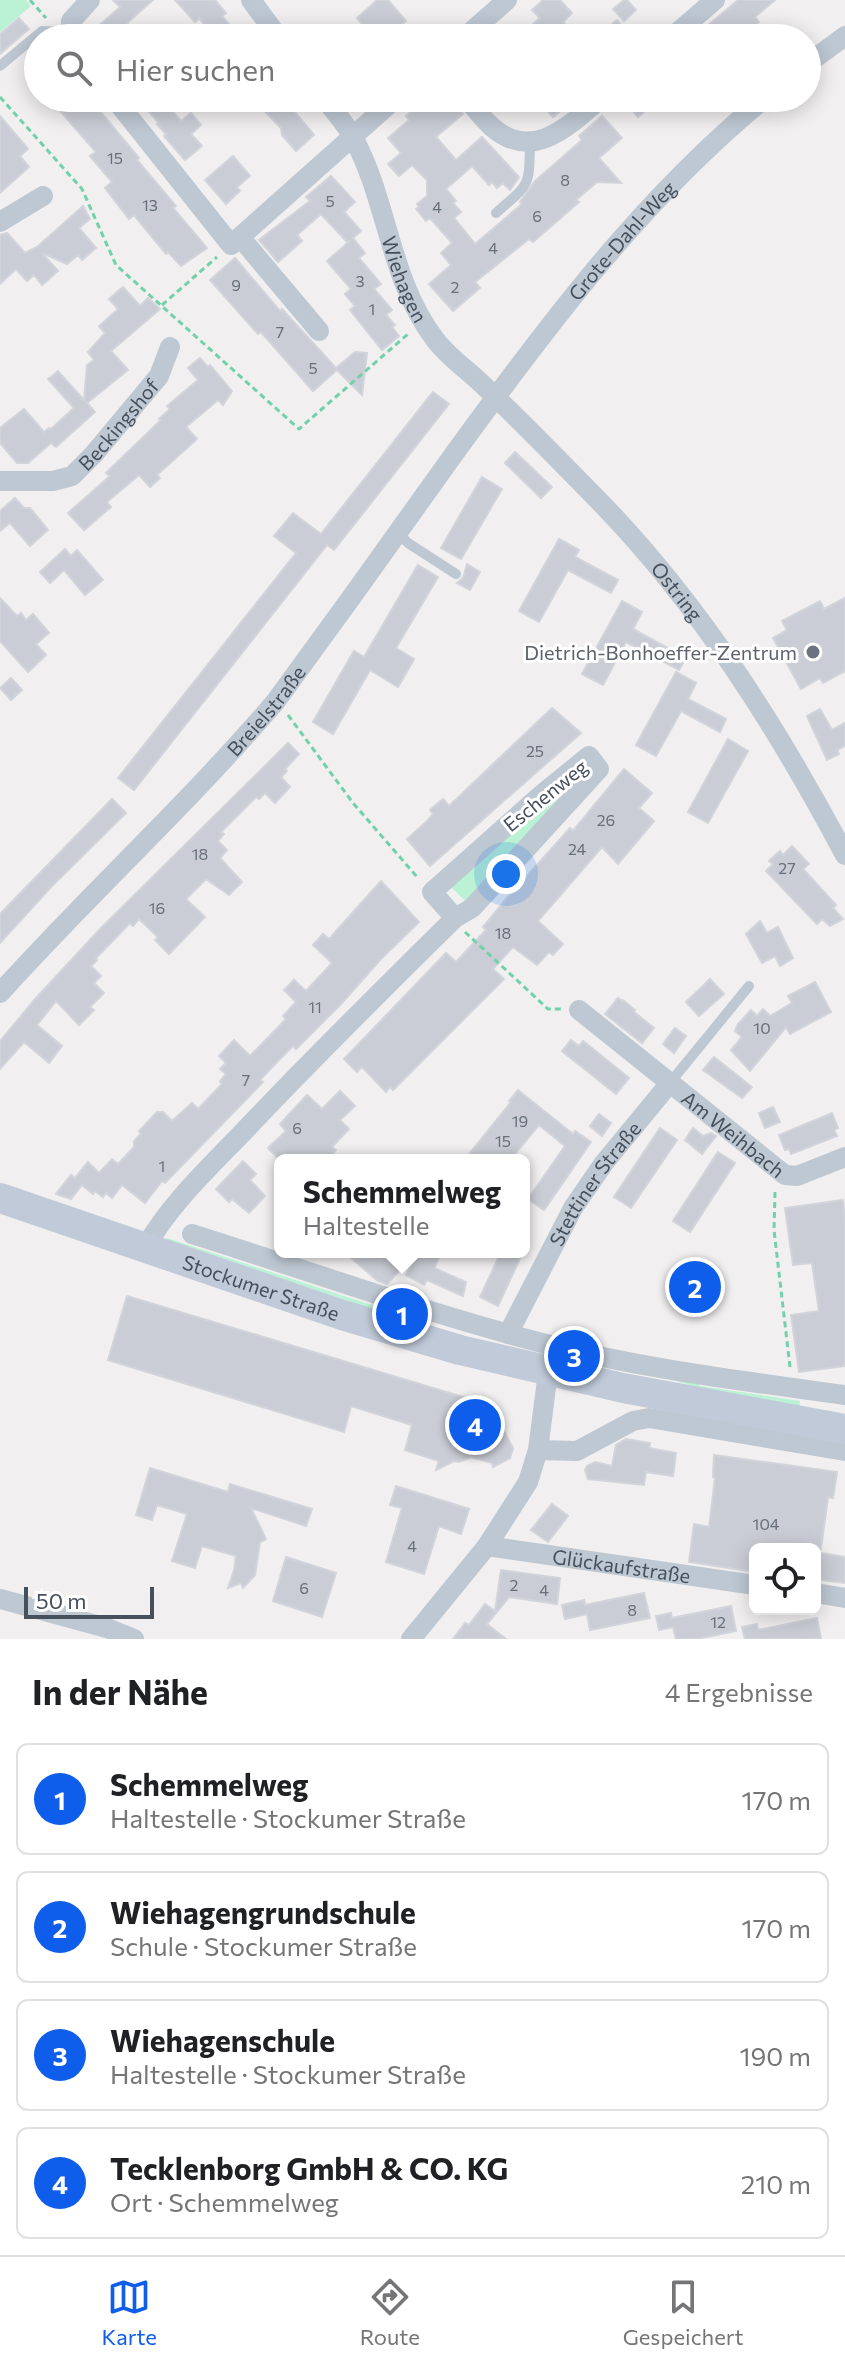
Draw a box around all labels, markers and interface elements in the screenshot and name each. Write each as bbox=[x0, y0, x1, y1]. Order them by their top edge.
search box bbox=[24, 24, 821, 112]
icon: search bbox=[52, 46, 96, 90]
text: Hier suchen bbox=[116, 50, 275, 87]
house number: 15 bbox=[107, 148, 123, 167]
house number: 8 bbox=[560, 170, 570, 189]
street label: Grote-Dahl-Weg bbox=[563, 176, 681, 305]
house number: 5 bbox=[325, 191, 335, 210]
house number: 13 bbox=[142, 195, 158, 214]
house number: 4 bbox=[432, 197, 442, 216]
house number: 6 bbox=[532, 206, 542, 225]
street label: Wiehagen bbox=[377, 233, 433, 326]
house number: 4 bbox=[488, 238, 498, 257]
house number: 3 bbox=[355, 271, 365, 290]
house number: 9 bbox=[231, 275, 241, 294]
house number: 2 bbox=[451, 277, 460, 296]
house number: 1 bbox=[369, 299, 375, 318]
house number: 7 bbox=[276, 322, 284, 341]
house number: 5 bbox=[308, 358, 318, 377]
street label: Beckingshof bbox=[73, 374, 164, 475]
street label: Ostring bbox=[647, 557, 708, 626]
place label: Dietrich-Bonhoeffer-Zentrum bbox=[524, 640, 797, 664]
marker: Dietrich-Bonhoeffer-Zentrum bbox=[804, 643, 822, 661]
street label: Breielstraße bbox=[221, 661, 310, 761]
house number: 25 bbox=[526, 741, 544, 760]
street label: Eschenweg bbox=[498, 754, 592, 836]
house number: 26 bbox=[597, 810, 615, 829]
house number: 24 bbox=[568, 839, 586, 858]
house number: 18 bbox=[192, 844, 208, 863]
your location bbox=[486, 854, 526, 894]
house number: 27 bbox=[778, 858, 796, 877]
house number: 16 bbox=[149, 898, 165, 917]
house number: 18 bbox=[495, 923, 511, 942]
house number: 11 bbox=[308, 997, 322, 1016]
house number: 10 bbox=[753, 1018, 771, 1037]
house number: 7 bbox=[242, 1070, 250, 1089]
street label: Am Weihbach bbox=[677, 1085, 790, 1182]
house number: 19 bbox=[512, 1111, 528, 1130]
street label: Stettiner Straße bbox=[544, 1116, 645, 1250]
house number: 6 bbox=[292, 1118, 302, 1137]
house number: 15 bbox=[495, 1131, 511, 1150]
popup bbox=[274, 1154, 530, 1258]
house number: 1 bbox=[159, 1156, 165, 1175]
text: Schemmelweg bbox=[303, 1172, 501, 1209]
text: Haltestelle bbox=[303, 1209, 429, 1240]
street label: Stockumer Straße bbox=[180, 1249, 343, 1325]
pin: 2 bbox=[669, 1257, 721, 1317]
pin: 1 bbox=[376, 1284, 428, 1344]
pin: 3 bbox=[548, 1326, 600, 1386]
pin: 4 bbox=[449, 1395, 501, 1455]
house number: 104 bbox=[753, 1514, 780, 1533]
house number: 4 bbox=[407, 1536, 417, 1555]
map controls bbox=[749, 1543, 821, 1615]
button: locate bbox=[749, 1543, 821, 1615]
street label: Glückaufstraße bbox=[551, 1544, 692, 1587]
house number: 2 bbox=[510, 1575, 519, 1594]
house number: 6 bbox=[299, 1578, 309, 1597]
house number: 4 bbox=[539, 1580, 549, 1599]
scale bar bbox=[24, 1583, 154, 1619]
text: 50 m bbox=[36, 1587, 86, 1614]
house number: 8 bbox=[627, 1600, 637, 1619]
house number: 12 bbox=[710, 1612, 726, 1631]
text: In der Nähe bbox=[32, 1670, 208, 1712]
text: 4 Ergebnisse bbox=[665, 1676, 813, 1707]
text: Schemmelweg bbox=[110, 1765, 309, 1802]
text: 1 bbox=[54, 1784, 66, 1815]
text: 170 m bbox=[742, 1784, 811, 1815]
text: Haltestelle · Stockumer Straße bbox=[110, 1802, 466, 1833]
text: Wiehagengrundschule bbox=[110, 1893, 416, 1930]
text: 2 bbox=[53, 1912, 67, 1943]
text: 170 m bbox=[742, 1912, 811, 1943]
text: Schule · Stockumer Straße bbox=[110, 1930, 417, 1961]
text: Wiehagenschule bbox=[110, 2021, 335, 2058]
text: 3 bbox=[52, 2040, 68, 2071]
text: 190 m bbox=[739, 2040, 811, 2071]
text: Haltestelle · Stockumer Straße bbox=[110, 2058, 466, 2089]
text: Tecklenborg GmbH & CO. KG bbox=[110, 2149, 509, 2186]
text: 4 bbox=[52, 2168, 68, 2199]
text: 210 m bbox=[741, 2168, 811, 2199]
text: Ort · Schemmelweg bbox=[110, 2186, 339, 2217]
tab: Karte bbox=[101, 2275, 157, 2350]
tab: Route bbox=[360, 2275, 420, 2350]
tab: Gespeichert bbox=[623, 2275, 744, 2350]

